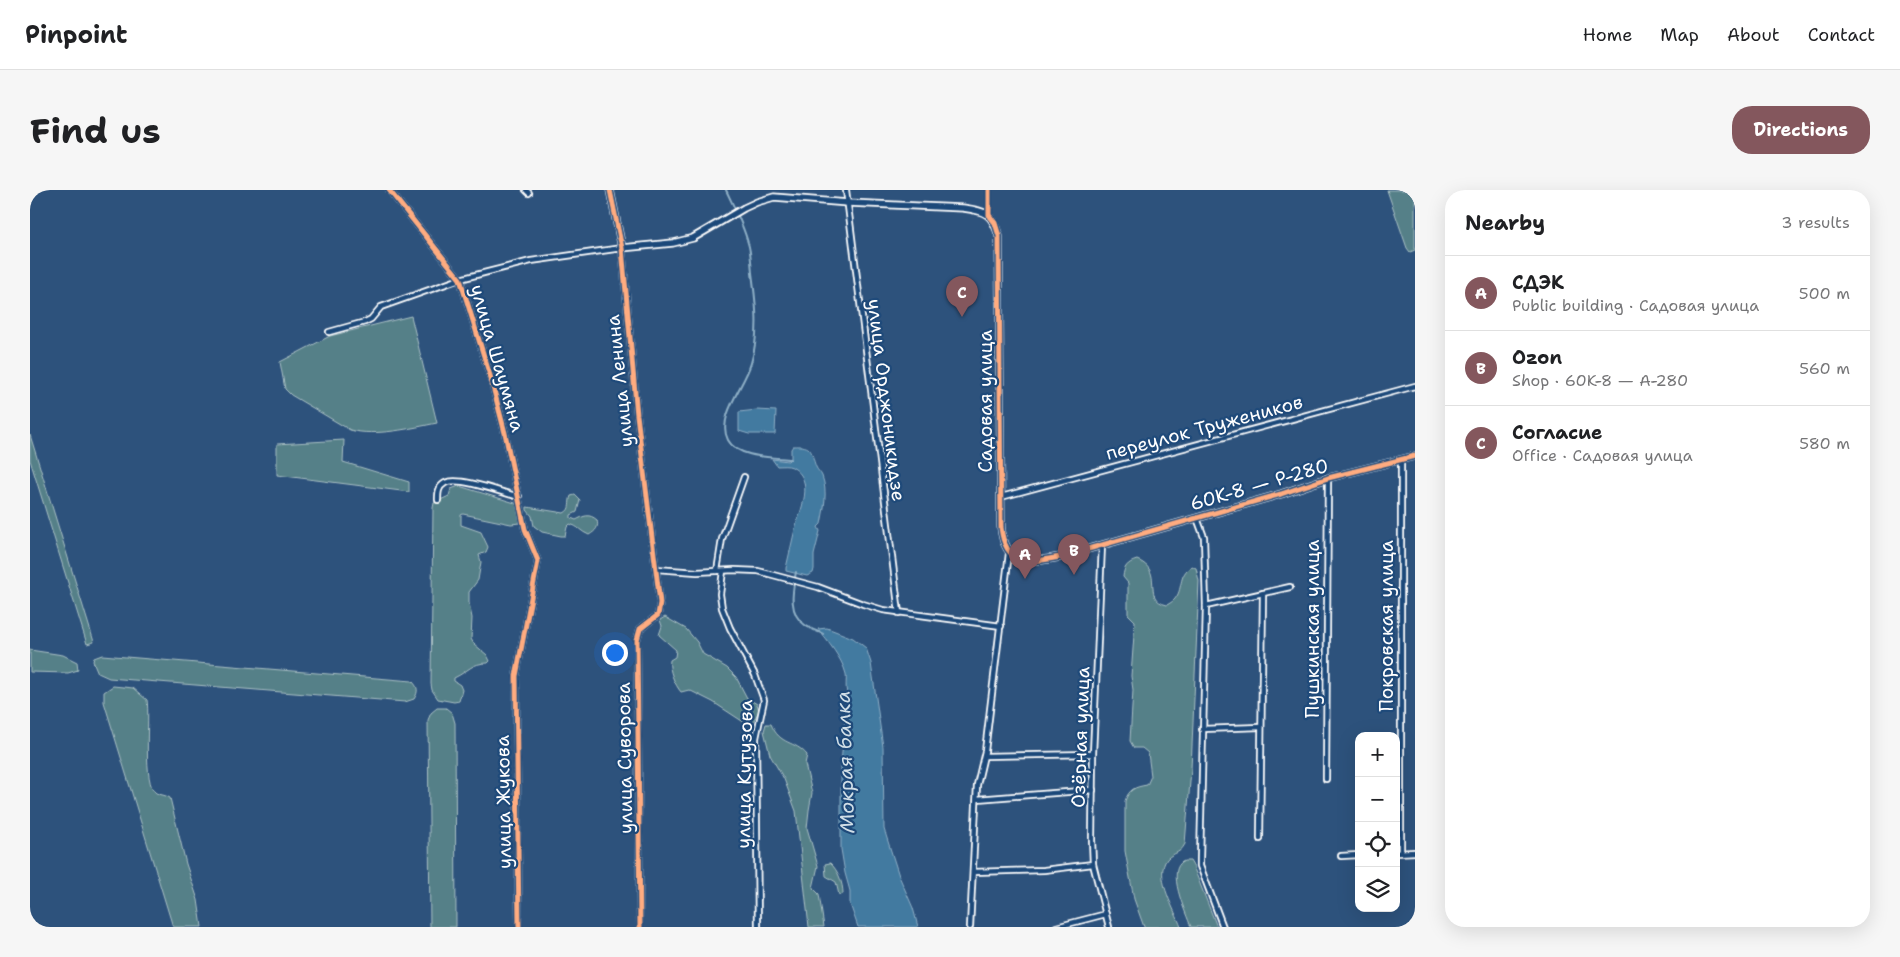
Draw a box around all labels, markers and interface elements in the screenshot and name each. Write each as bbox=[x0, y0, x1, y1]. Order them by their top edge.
text: Pinpoint bbox=[25, 19, 127, 51]
text: Home bbox=[1583, 23, 1632, 47]
text: Map bbox=[1660, 23, 1699, 47]
text: About bbox=[1727, 23, 1780, 47]
text: Contact bbox=[1808, 23, 1875, 47]
button: Directions bbox=[1732, 106, 1870, 154]
text: Find us bbox=[30, 107, 161, 154]
text: Nearby bbox=[1465, 209, 1545, 237]
text: 3 results bbox=[1781, 212, 1850, 233]
text: СДЭК bbox=[1512, 270, 1564, 295]
pin: C bbox=[946, 276, 978, 317]
street label: улица Шаумяна bbox=[465, 282, 531, 435]
text: A bbox=[1475, 283, 1487, 304]
text: 500 m bbox=[1799, 283, 1850, 304]
text: Public building · Садовая улица bbox=[1512, 295, 1759, 316]
street label: улица Орджоникидзе bbox=[862, 297, 911, 503]
street label: улица Ленина bbox=[600, 313, 639, 449]
street label: Садовая улица bbox=[973, 329, 998, 472]
text: Ozon bbox=[1512, 345, 1562, 370]
text: B bbox=[1476, 358, 1486, 379]
text: 560 m bbox=[1799, 358, 1850, 379]
text: Shop · 60К-8 — А-280 bbox=[1512, 370, 1688, 391]
street label: переулок Тружеников bbox=[1103, 389, 1305, 466]
text: Согласие bbox=[1512, 420, 1603, 445]
text: C bbox=[1476, 433, 1486, 454]
text: 580 m bbox=[1799, 433, 1850, 454]
text: Office · Садовая улица bbox=[1512, 445, 1693, 466]
street label: 60К-8 — Р-280 bbox=[1187, 453, 1331, 516]
pin: B bbox=[1058, 534, 1090, 575]
pin: A bbox=[1009, 538, 1041, 579]
street label: Пушкинская улица bbox=[1300, 539, 1325, 718]
street label: Покровская улица bbox=[1374, 540, 1399, 712]
your location bbox=[602, 640, 628, 666]
street label: Озёрная улица bbox=[1066, 666, 1095, 808]
street label: улица Суворова bbox=[611, 682, 638, 834]
water label: Мокрая балка bbox=[830, 690, 860, 834]
street label: улица Кутузова bbox=[731, 699, 758, 849]
map controls bbox=[1355, 732, 1400, 912]
button: + bbox=[1355, 732, 1400, 777]
street label: улица Жукова bbox=[490, 735, 517, 869]
button: − bbox=[1355, 777, 1400, 822]
button: locate bbox=[1355, 822, 1400, 867]
button: layers bbox=[1355, 867, 1400, 912]

